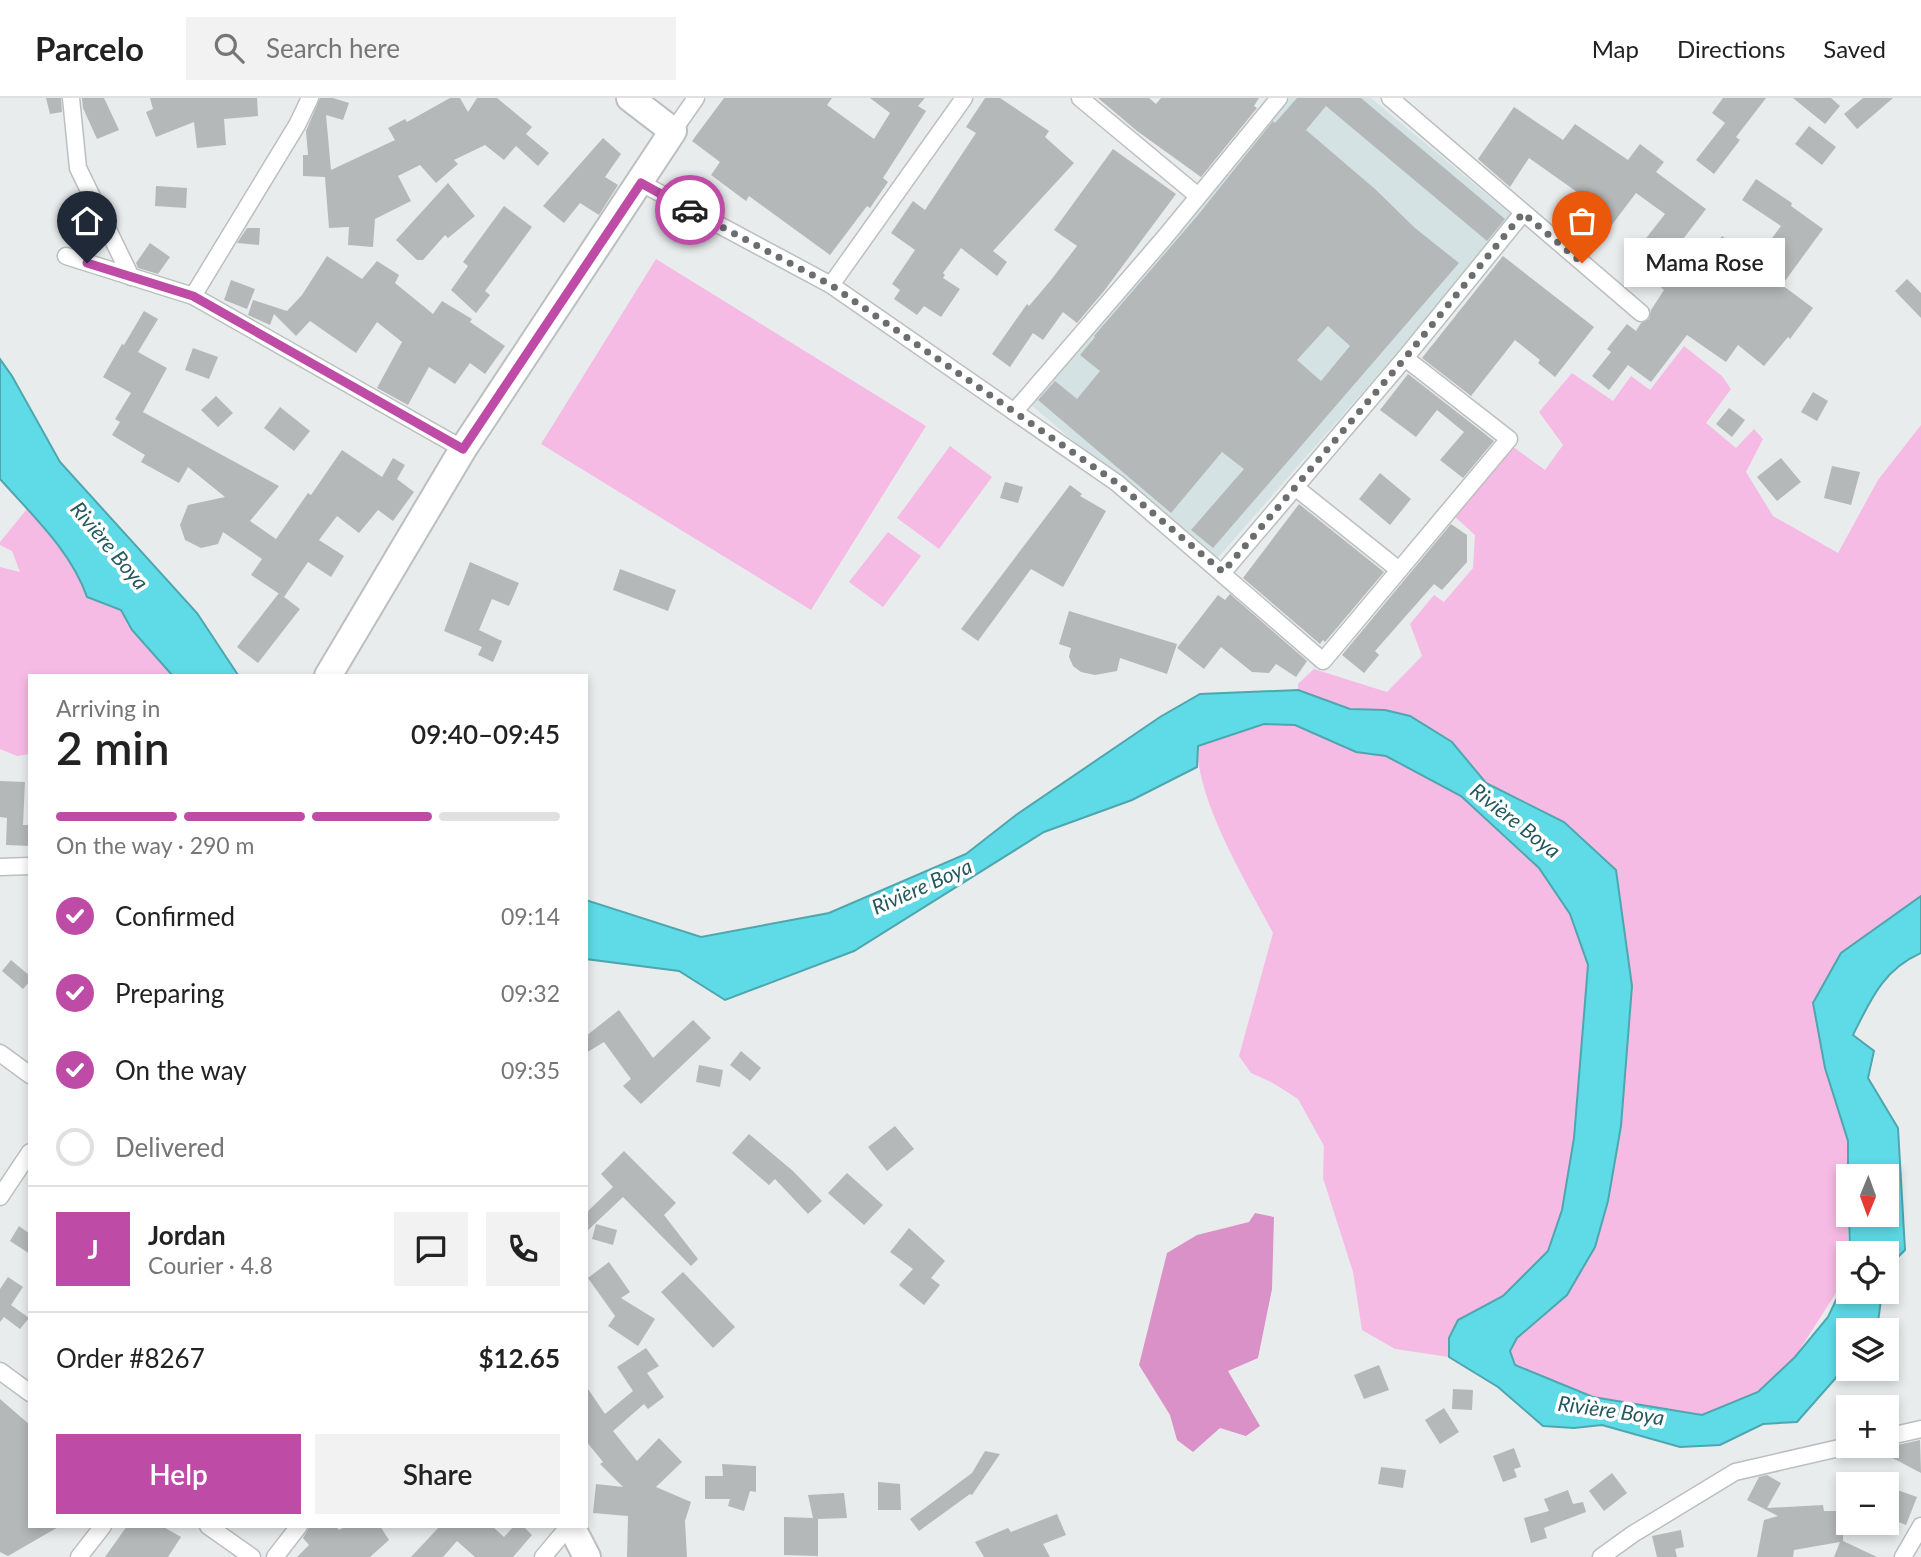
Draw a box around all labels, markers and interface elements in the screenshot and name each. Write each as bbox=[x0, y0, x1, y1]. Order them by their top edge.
search box bbox=[186, 17, 676, 80]
text: Parcelo bbox=[35, 28, 144, 68]
icon: search bbox=[210, 29, 248, 67]
text: Search here bbox=[266, 32, 400, 64]
text: Map bbox=[1592, 34, 1639, 63]
text: Directions bbox=[1677, 34, 1785, 63]
text: Saved bbox=[1823, 34, 1886, 63]
courier bbox=[655, 175, 725, 245]
pin bbox=[57, 191, 117, 263]
icon: car bbox=[671, 191, 709, 229]
pin bbox=[1552, 191, 1612, 263]
icon: home bbox=[68, 202, 106, 240]
icon: bag bbox=[1563, 202, 1601, 240]
callout: Mama Rose bbox=[1624, 238, 1785, 288]
text: Mama Rose bbox=[1645, 248, 1764, 276]
water label: Rivière Boya bbox=[66, 496, 154, 594]
text: Arriving in bbox=[56, 694, 160, 722]
text: 09:40–09:45 bbox=[411, 718, 560, 750]
text: 2 min bbox=[56, 720, 170, 775]
water label: Rivière Boya bbox=[1466, 777, 1566, 863]
text: On the way · 290 m bbox=[56, 831, 255, 859]
water label: Rivière Boya bbox=[867, 852, 975, 919]
icon: check bbox=[56, 897, 94, 935]
text: Confirmed bbox=[115, 900, 235, 932]
text: 09:14 bbox=[501, 902, 560, 930]
icon: check bbox=[56, 974, 94, 1012]
text: Preparing bbox=[115, 977, 224, 1009]
text: 09:32 bbox=[501, 979, 560, 1007]
icon: check bbox=[56, 1051, 94, 1089]
text: On the way bbox=[115, 1054, 247, 1086]
text: 09:35 bbox=[501, 1056, 560, 1084]
text: Delivered bbox=[115, 1131, 225, 1163]
north arrow bbox=[1836, 1164, 1899, 1227]
map controls bbox=[1836, 1164, 1899, 1535]
button: chat bbox=[394, 1212, 468, 1286]
button: phone bbox=[486, 1212, 560, 1286]
text: Jordan bbox=[148, 1219, 226, 1251]
text: J bbox=[87, 1233, 99, 1265]
button: locate bbox=[1836, 1241, 1899, 1304]
text: Courier · 4.8 bbox=[148, 1251, 273, 1279]
button: layers bbox=[1836, 1318, 1899, 1381]
text: Order #8267 bbox=[56, 1342, 205, 1374]
text: $12.65 bbox=[478, 1342, 560, 1374]
water label: Rivière Boya bbox=[1556, 1390, 1666, 1429]
button: + bbox=[1836, 1395, 1899, 1458]
button: Help bbox=[56, 1434, 301, 1514]
button: Share bbox=[315, 1434, 560, 1514]
button: − bbox=[1836, 1472, 1899, 1535]

